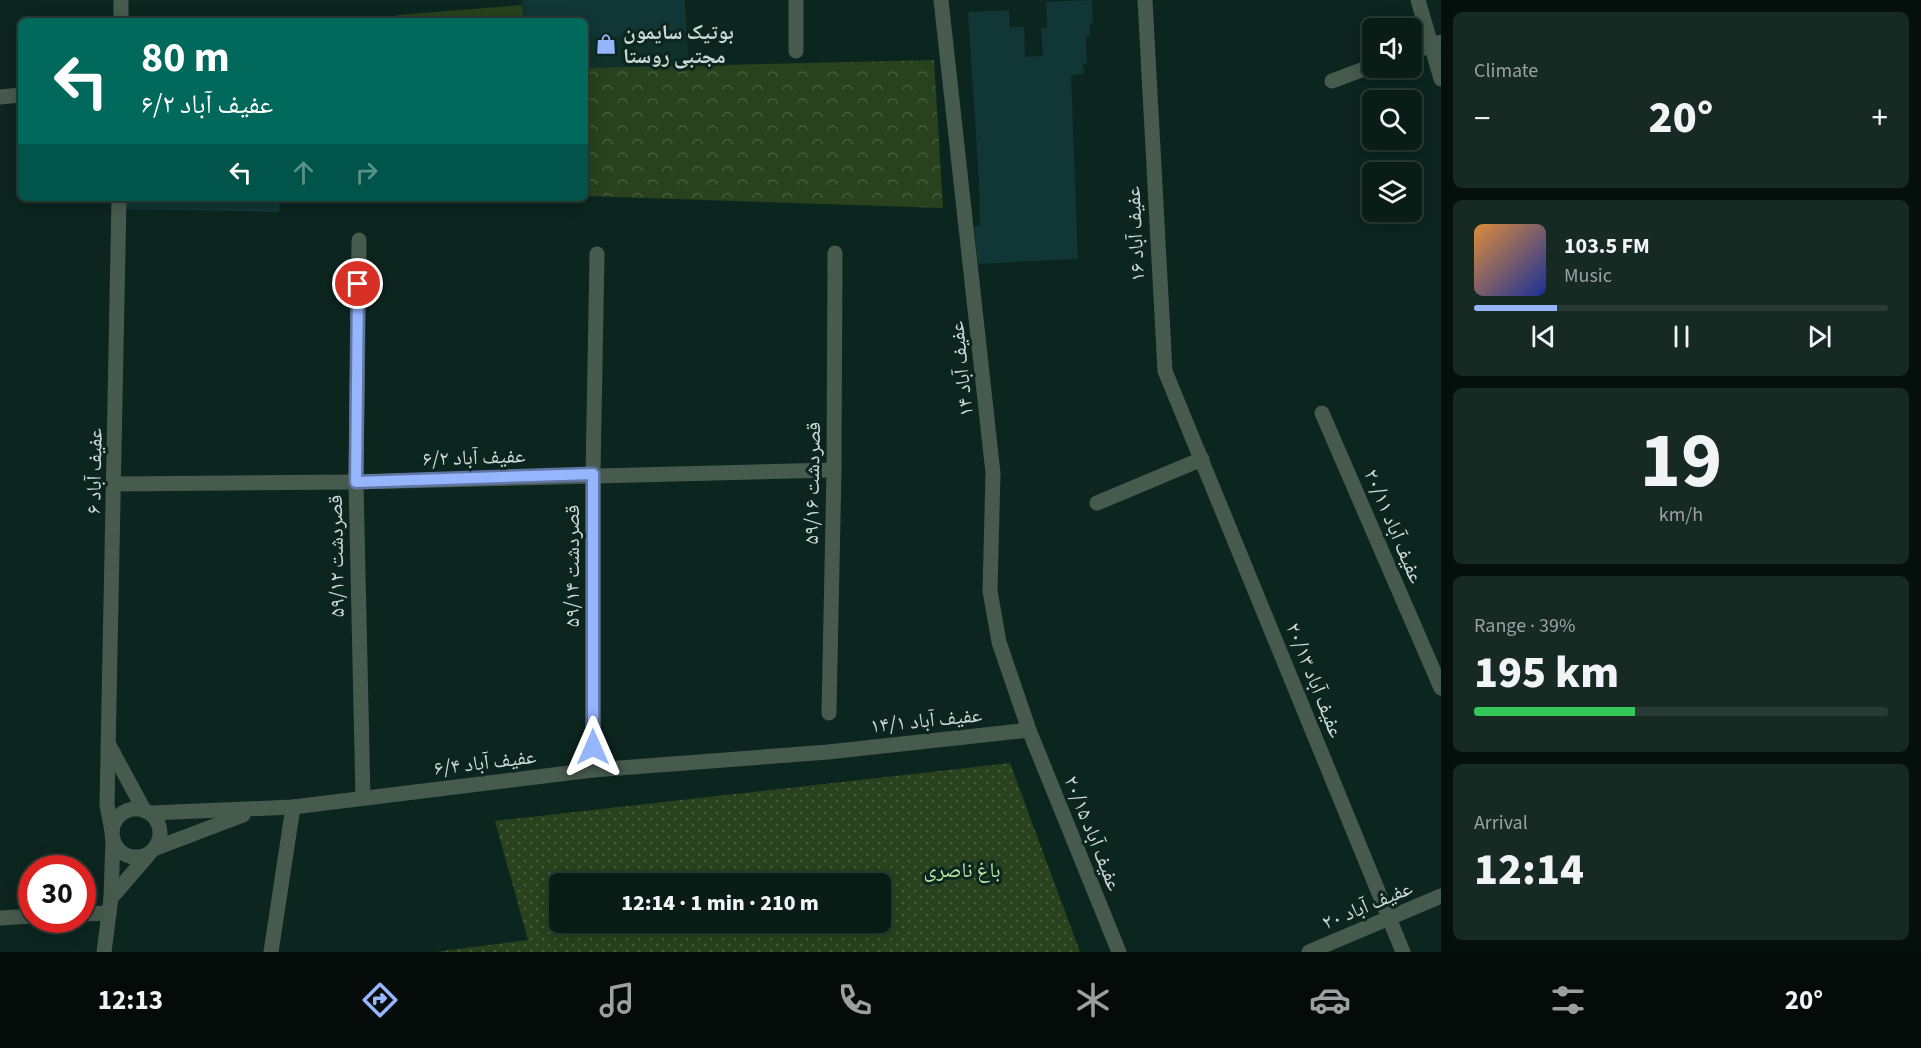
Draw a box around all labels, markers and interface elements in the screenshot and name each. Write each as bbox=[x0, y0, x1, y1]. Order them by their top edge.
place label: بوتیک سایمون مجتبی روستا bbox=[623, 17, 734, 71]
map controls bbox=[1362, 18, 1422, 222]
button: sound bbox=[1362, 18, 1422, 78]
text: 80 m bbox=[141, 28, 230, 88]
shop icon: بوتیک سایمون مجتبی روستا bbox=[594, 32, 618, 56]
icon: left bbox=[42, 42, 120, 120]
text: Climate bbox=[1474, 57, 1538, 85]
text: عفیف آباد ۶/۲ bbox=[141, 85, 273, 124]
text: 20° bbox=[1649, 86, 1713, 150]
button: search bbox=[1362, 90, 1422, 150]
text: − bbox=[1474, 95, 1490, 142]
text: + bbox=[1872, 95, 1888, 142]
icon: left bbox=[224, 156, 257, 189]
icon: ahead bbox=[287, 156, 320, 189]
icon: right bbox=[350, 156, 383, 189]
button: layers bbox=[1362, 162, 1422, 222]
street label: عفیف آباد ۱۶ bbox=[1118, 185, 1152, 282]
text: 103.5 FM bbox=[1564, 230, 1650, 262]
pin bbox=[332, 258, 383, 309]
text: Music bbox=[1564, 262, 1612, 290]
icon: arrive bbox=[341, 267, 374, 300]
street label: عفیف آباد ۱۴ bbox=[941, 320, 981, 418]
icon: previous bbox=[1527, 320, 1560, 353]
icon: pause bbox=[1665, 320, 1698, 353]
icon: next bbox=[1803, 320, 1836, 353]
text: 19 bbox=[1640, 406, 1722, 517]
street label: ۵۹/۱۶ قصردشت bbox=[796, 421, 828, 545]
street label: عفیف آباد ۶ bbox=[78, 427, 110, 514]
street label: عفیف آباد ۶/۲ bbox=[422, 440, 526, 474]
street label: عفیف آباد ۲۰/۱۱ bbox=[1356, 464, 1432, 588]
street label: ۵۹/۱۲ قصردشت bbox=[320, 494, 352, 618]
text: km/h bbox=[1659, 501, 1703, 529]
street label: ۵۹/۱۴ قصردشت bbox=[557, 505, 587, 627]
text: Range · 39% bbox=[1474, 612, 1575, 640]
street label: عفیف آباد ۲۰/۱۳ bbox=[1278, 618, 1352, 742]
text: 195 km bbox=[1474, 641, 1619, 705]
street label: عفیف آباد ۱۴/۱ bbox=[869, 699, 984, 741]
position arrow bbox=[561, 715, 625, 779]
street label: عفیف آباد ۶/۴ bbox=[432, 741, 538, 783]
street label: عفیف آباد ۲۰/۱۵ bbox=[1056, 771, 1130, 895]
text: Arrival bbox=[1474, 809, 1528, 837]
text: 12:14 bbox=[1474, 838, 1584, 902]
speed limit sign: 30 bbox=[18, 855, 96, 933]
park label: باغ ناصری bbox=[923, 855, 1001, 885]
street label: عفیف آباد ۲۰ bbox=[1317, 872, 1417, 937]
text: 12:14 · 1 min · 210 m bbox=[621, 887, 819, 919]
icon: directions bbox=[359, 979, 401, 1021]
icon: music bbox=[596, 979, 638, 1021]
icon: phone bbox=[834, 979, 876, 1021]
icon: climate bbox=[1072, 979, 1114, 1021]
icon: car bbox=[1309, 979, 1351, 1021]
icon: filters bbox=[1547, 979, 1589, 1021]
text: 12:13 bbox=[98, 981, 163, 1020]
text: 20° bbox=[1785, 981, 1823, 1020]

